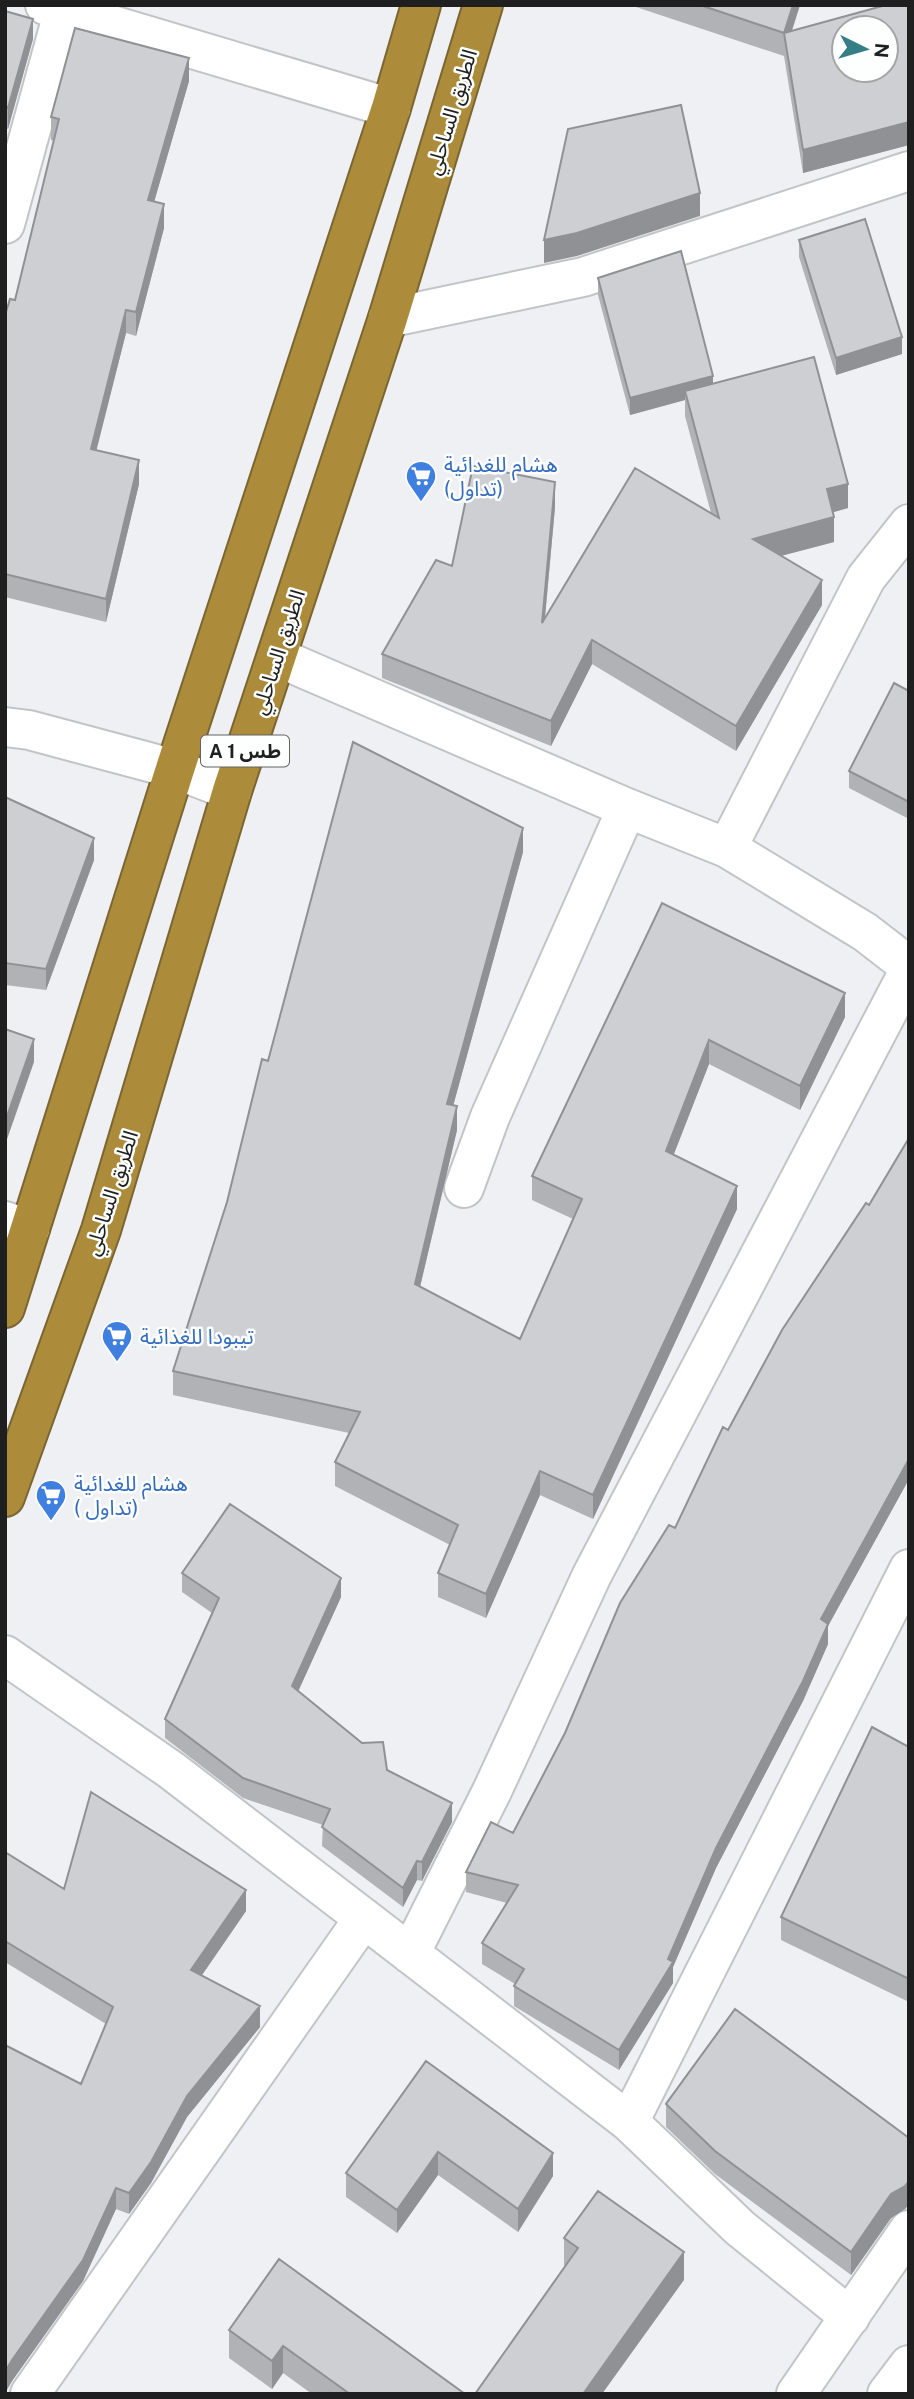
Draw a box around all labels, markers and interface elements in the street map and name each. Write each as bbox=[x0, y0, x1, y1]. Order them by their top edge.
north arrow bbox=[830, 14, 900, 84]
text: N bbox=[870, 42, 894, 59]
street label: الطريق الساحلي bbox=[420, 46, 486, 179]
place label: هشام للغدائية (تداول) bbox=[444, 452, 558, 501]
supermarket icon: هشام للغدائية (تداول) bbox=[404, 459, 438, 503]
street label: الطريق الساحلي bbox=[246, 586, 314, 719]
road number: A 1 طس bbox=[201, 736, 289, 766]
street label: الطريق الساحلي bbox=[79, 1127, 147, 1260]
supermarket icon: تيبودا للغذائية bbox=[100, 1319, 134, 1363]
place label: تيبودا للغذائية bbox=[140, 1324, 254, 1349]
place label: هشام للغدائية ( تداول) bbox=[74, 1471, 188, 1520]
supermarket icon: هشام للغدائية ( تداول) bbox=[34, 1478, 68, 1522]

